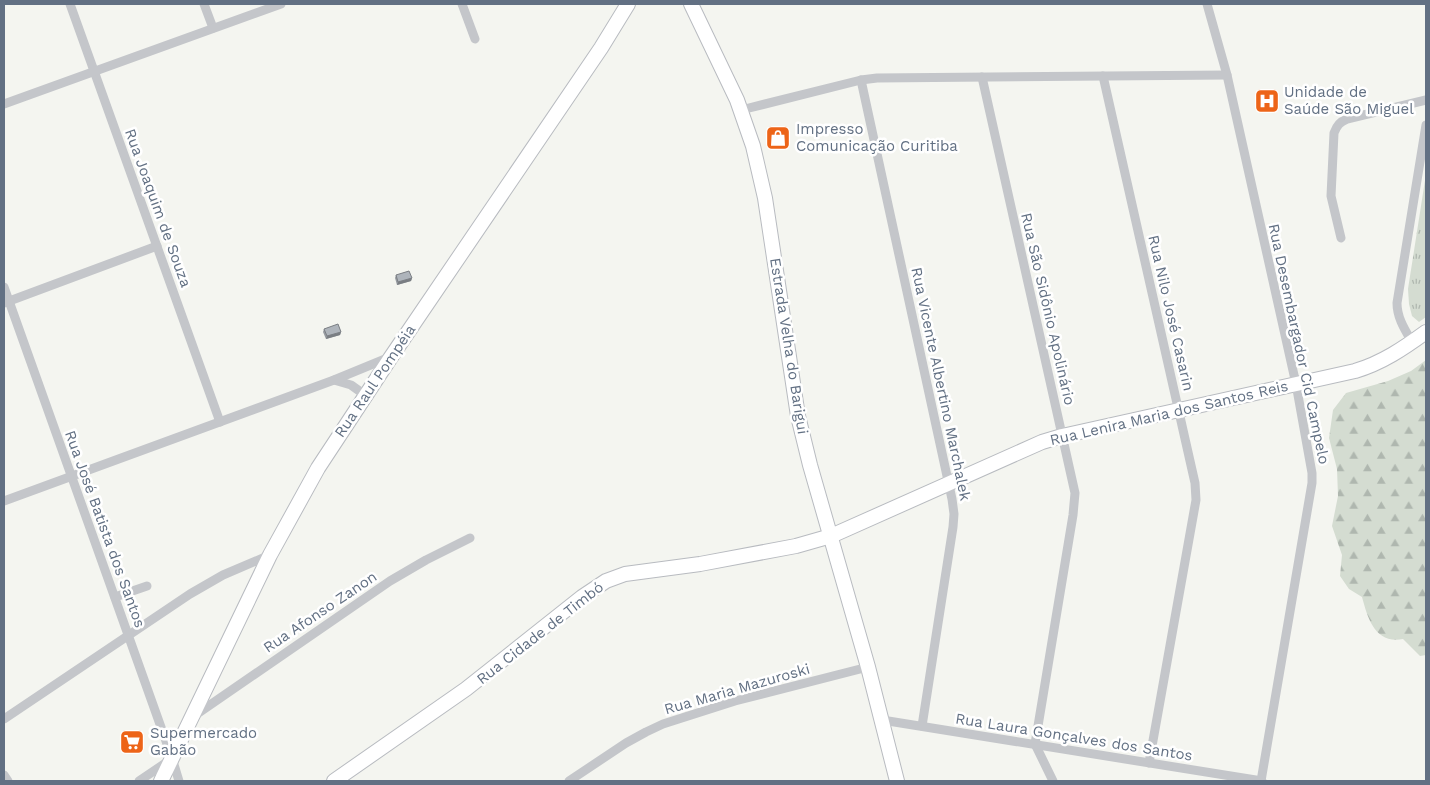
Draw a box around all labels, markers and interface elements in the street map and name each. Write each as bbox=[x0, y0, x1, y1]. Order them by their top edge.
place label: Unidade de Saúde São Miguel bbox=[1284, 83, 1414, 118]
hospital icon: Unidade de Saúde São Miguel bbox=[1254, 88, 1280, 114]
place label: Impresso Comunicação Curitiba bbox=[796, 120, 958, 155]
shop icon: Impresso Comunicação Curitiba bbox=[765, 125, 791, 151]
street label: Rua Joaquim de Souza bbox=[121, 126, 195, 290]
street label: Rua São Sidônio Apolinário bbox=[1017, 211, 1079, 407]
street label: Rua Desembargador Cid Campelo bbox=[1265, 222, 1333, 466]
street label: Rua Nilo José Casarin bbox=[1144, 233, 1198, 393]
street label: Estrada Velha do Barigui bbox=[766, 257, 812, 435]
street label: Rua Vicente Albertino Marchalek bbox=[907, 266, 975, 503]
street label: Rua Raul Pompéia bbox=[331, 321, 420, 441]
street label: Rua Lenira Maria dos Santos Reis bbox=[1048, 377, 1290, 449]
street label: Rua José Batista dos Santos bbox=[61, 428, 149, 630]
street label: Rua Afonso Zanon bbox=[260, 567, 380, 657]
street label: Rua Cidade de Timbó bbox=[473, 578, 607, 688]
street label: Rua Maria Mazuroski bbox=[662, 660, 812, 718]
street label: Rua Laura Gonçalves dos Santos bbox=[954, 709, 1194, 765]
place label: Supermercado Gabão bbox=[150, 724, 257, 759]
supermarket icon: Supermercado Gabão bbox=[119, 729, 145, 755]

